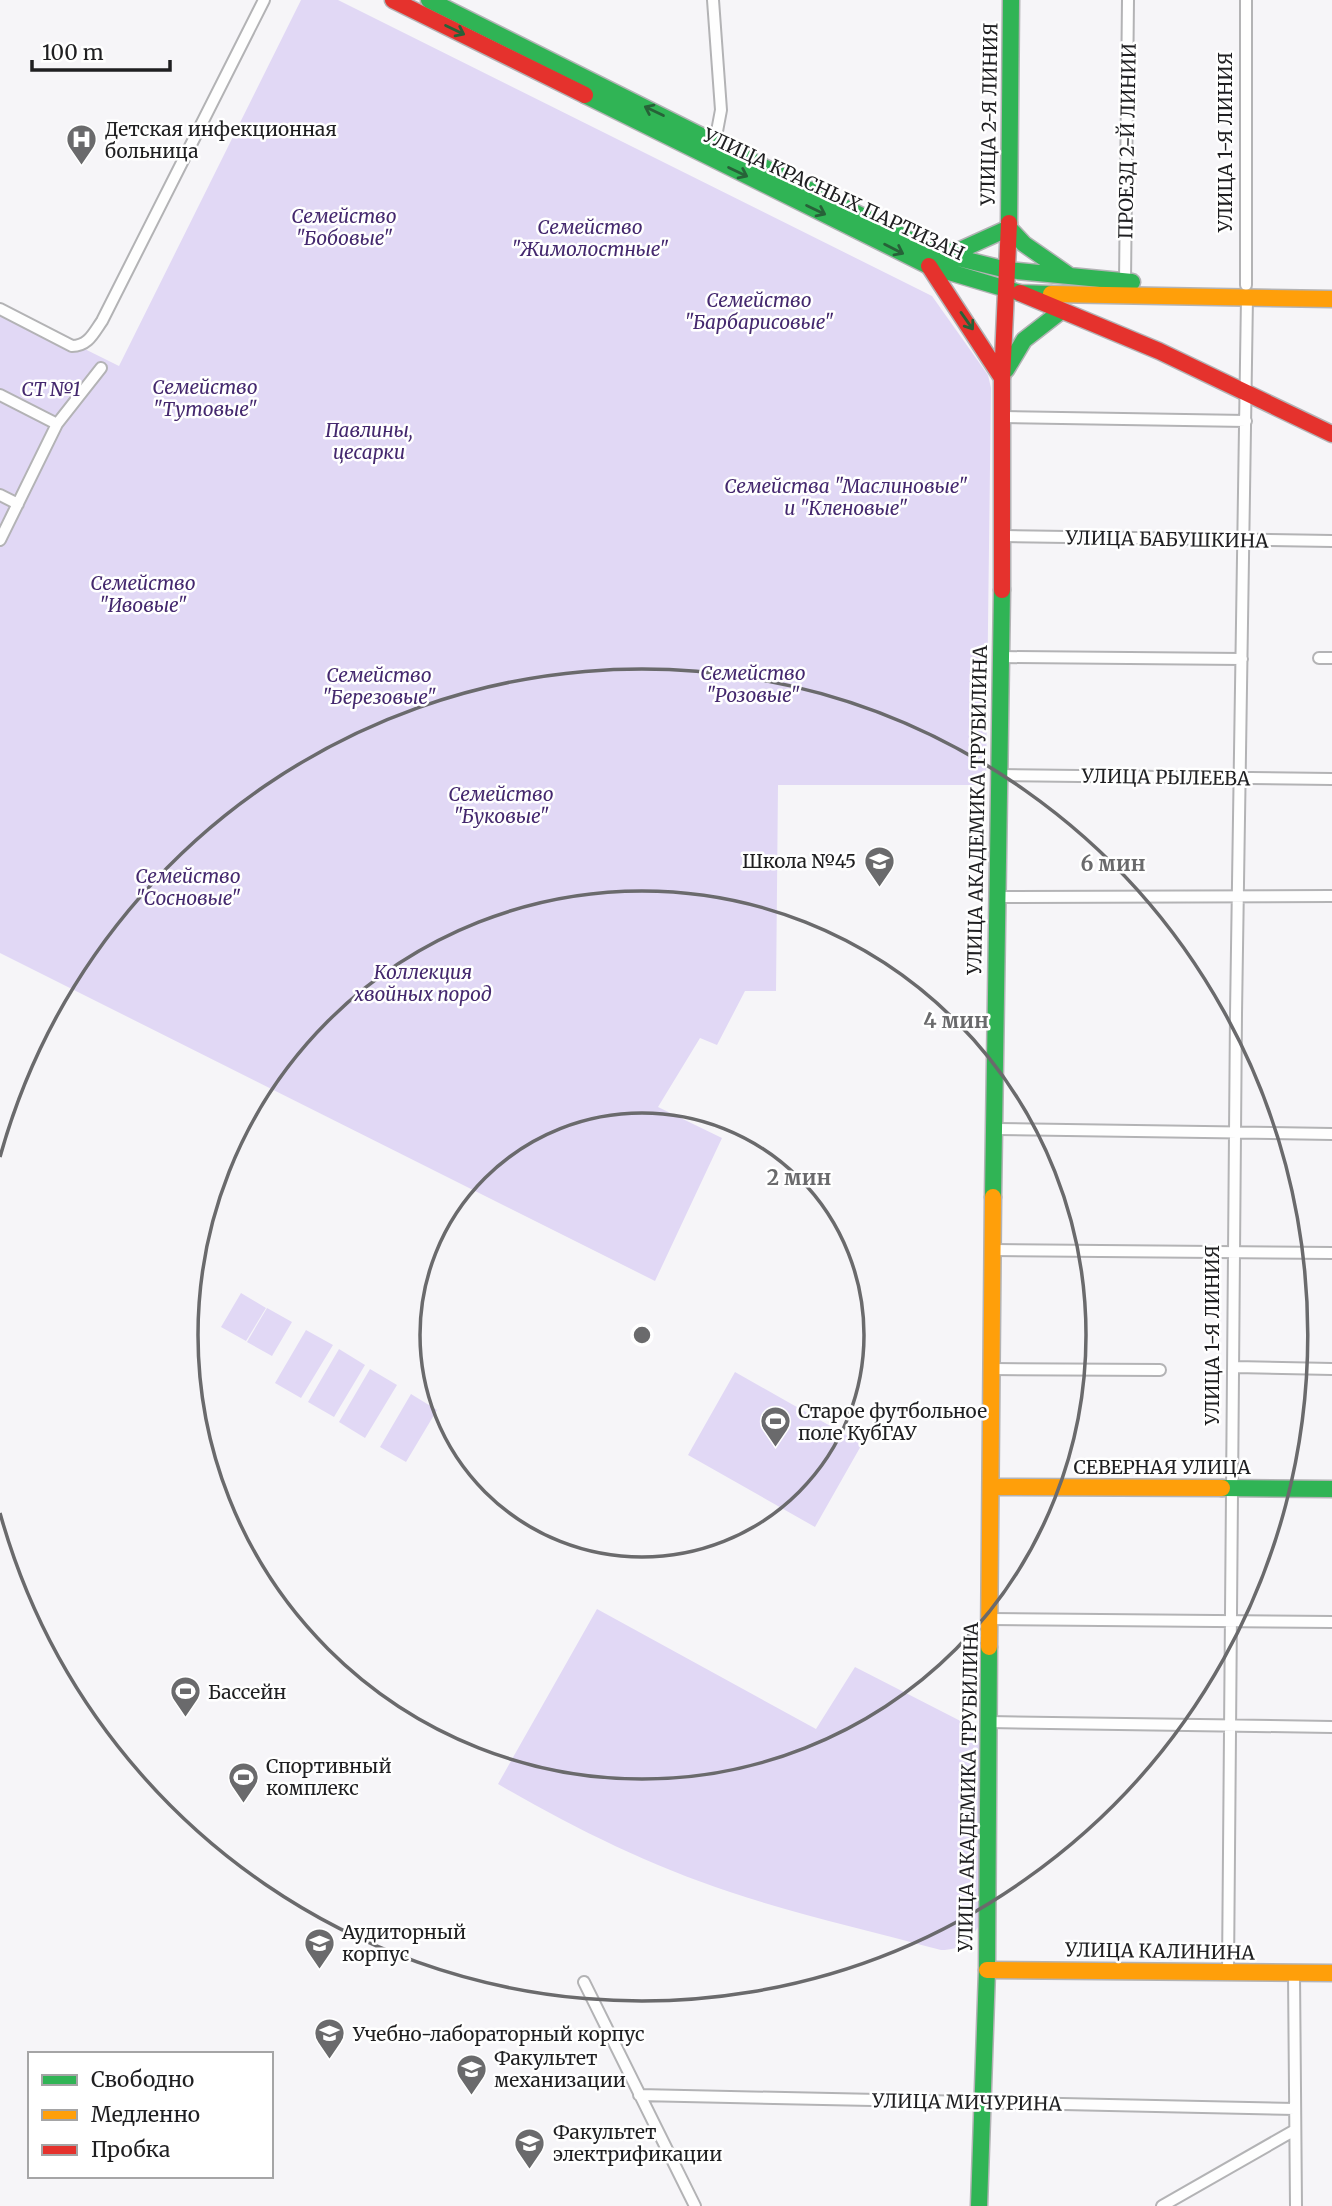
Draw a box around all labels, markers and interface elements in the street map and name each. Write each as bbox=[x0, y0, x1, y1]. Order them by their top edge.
street label: УЛИЦА 2-Я ЛИНИЯ bbox=[975, 22, 1003, 207]
one-way arrow bbox=[444, 23, 465, 37]
scale bar bbox=[32, 28, 170, 72]
text: 100 m bbox=[42, 39, 104, 66]
street label: ПРОЕЗД 2-Й ЛИНИИ bbox=[1113, 43, 1141, 239]
street label: УЛИЦА 1-Я ЛИНИЯ bbox=[1213, 52, 1237, 233]
one-way arrow bbox=[644, 104, 665, 118]
place label: Детская инфекционная больница bbox=[105, 117, 337, 163]
street label: УЛИЦА КРАСНЫХ ПАРТИЗАН bbox=[699, 122, 969, 265]
hospital icon: Детская инфекционная больница bbox=[65, 123, 99, 167]
one-way arrow bbox=[727, 166, 748, 180]
park label: Семейство "Бобовые" bbox=[291, 204, 397, 250]
one-way arrow bbox=[805, 204, 826, 217]
park label: Семейство "Жимолостные" bbox=[511, 215, 669, 261]
one-way arrow bbox=[883, 242, 904, 256]
park label: Семейство "Барбарисовые" bbox=[684, 288, 834, 334]
one-way arrow bbox=[960, 311, 974, 331]
park label: Семейство "Тутовые" bbox=[152, 375, 258, 421]
park label: СТ №1 bbox=[21, 377, 81, 401]
park label: Павлины, цесарки bbox=[325, 418, 413, 464]
park label: Семейства "Маслиновые" и "Кленовые" bbox=[724, 474, 968, 520]
street label: УЛИЦА БАБУШКИНА bbox=[1064, 525, 1269, 553]
park label: Семейство "Ивовые" bbox=[90, 571, 196, 617]
street label: УЛИЦА АКАДЕМИКА ТРУБИЛИНА bbox=[962, 644, 992, 976]
park label: Семейство "Розовые" bbox=[700, 661, 806, 707]
park label: Семейство "Березовые" bbox=[322, 663, 436, 709]
street label: УЛИЦА РЫЛЕЕВА bbox=[1081, 764, 1251, 790]
park label: Семейство "Буковые" bbox=[448, 782, 554, 828]
school or university icon: Школа №45 bbox=[862, 844, 896, 888]
place label: Школа №45 bbox=[742, 849, 856, 873]
text: 6 мин bbox=[1080, 850, 1146, 877]
park label: Семейство "Сосновые" bbox=[135, 864, 241, 910]
park label: Коллекция хвойных пород bbox=[353, 960, 492, 1006]
text: 4 мин bbox=[923, 1007, 989, 1034]
text: 2 мин bbox=[767, 1164, 831, 1191]
street label: УЛИЦА 1-Я ЛИНИЯ bbox=[1200, 1245, 1224, 1426]
centre of rings bbox=[630, 1323, 654, 1347]
place label: Старое футбольное поле КубГАУ bbox=[798, 1399, 987, 1445]
sports icon: Старое футбольное поле КубГАУ bbox=[758, 1405, 792, 1449]
street label: СЕВЕРНАЯ УЛИЦА bbox=[1073, 1455, 1251, 1479]
street label: УЛИЦА АКАДЕМИКА ТРУБИЛИНА bbox=[953, 1621, 983, 1953]
sports icon: Бассейн bbox=[168, 1675, 202, 1719]
place label: Бассейн bbox=[208, 1680, 286, 1704]
place label: Спортивный комплекс bbox=[266, 1754, 392, 1800]
sports icon: Спортивный комплекс bbox=[226, 1760, 260, 1804]
place label: Аудиторный корпус bbox=[341, 1920, 466, 1966]
school or university icon: Аудиторный корпус bbox=[302, 1926, 336, 1970]
street label: УЛИЦА КАЛИНИНА bbox=[1064, 1937, 1256, 1965]
school or university icon: Учебно-лабораторный корпус bbox=[313, 2017, 347, 2061]
place label: Учебно-лабораторный корпус bbox=[352, 2022, 645, 2046]
place label: Факультет механизации bbox=[494, 2046, 626, 2092]
legend bbox=[28, 2052, 273, 2178]
school or university icon: Факультет механизации bbox=[454, 2052, 488, 2096]
text: Свободно bbox=[91, 2066, 194, 2093]
street label: УЛИЦА МИЧУРИНА bbox=[871, 2088, 1063, 2116]
text: Медленно bbox=[91, 2101, 200, 2128]
place label: Факультет электрификации bbox=[553, 2120, 722, 2166]
school or university icon: Факультет электрификации bbox=[513, 2126, 547, 2170]
text: Пробка bbox=[91, 2136, 170, 2163]

